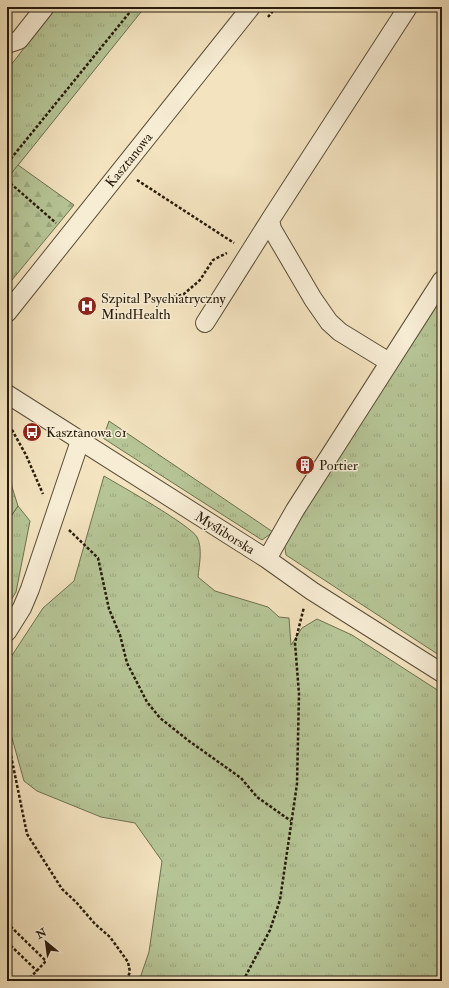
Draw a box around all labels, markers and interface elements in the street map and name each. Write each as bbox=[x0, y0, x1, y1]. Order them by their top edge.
street label: Kasztanowa bbox=[102, 129, 156, 191]
place label: Szpital Psychiatryczny MindHealth bbox=[101, 290, 227, 323]
hospital icon: Szpital Psychiatryczny MindHealth bbox=[76, 295, 98, 317]
bus stop icon: Kasztanowa 01 bbox=[21, 421, 43, 443]
place label: Kasztanowa 01 bbox=[46, 424, 127, 441]
building icon: Portier bbox=[294, 454, 316, 476]
place label: Portier bbox=[319, 457, 359, 474]
street label: Myśliborska bbox=[191, 508, 258, 559]
north arrow bbox=[26, 922, 66, 962]
text: N bbox=[33, 925, 50, 942]

